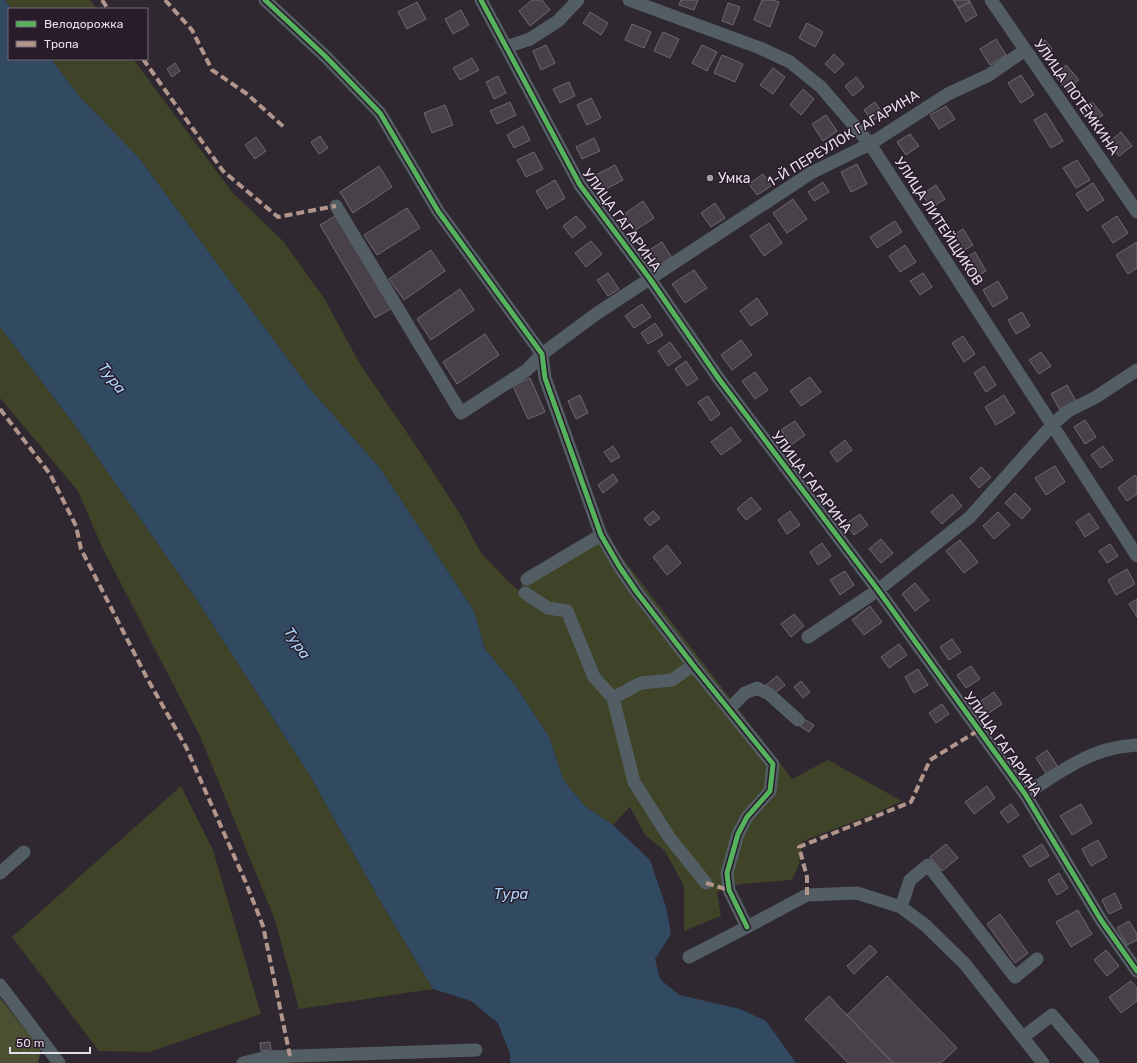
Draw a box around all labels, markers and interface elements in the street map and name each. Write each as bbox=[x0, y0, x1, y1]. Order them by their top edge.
legend bbox=[8, 8, 148, 60]
text: Велодорожка bbox=[44, 17, 123, 31]
street label: УЛИЦА ПОТЁМКИНА bbox=[1030, 36, 1124, 159]
text: Тропа bbox=[44, 37, 79, 51]
street label: 1-Й ПЕРЕУЛОК ГАГАРИНА bbox=[764, 85, 923, 191]
street label: УЛИЦА ЛИТЕЙЩИКОВ bbox=[891, 153, 987, 289]
street label: УЛИЦА ГАГАРИНА bbox=[578, 165, 665, 276]
place label: Умка bbox=[718, 170, 750, 187]
marker: Умка bbox=[705, 173, 715, 183]
water label: Тура bbox=[94, 359, 130, 397]
street label: УЛИЦА ГАГАРИНА bbox=[768, 428, 856, 537]
water label: Тура bbox=[280, 624, 314, 663]
street label: УЛИЦА ГАГАРИНА bbox=[960, 689, 1045, 800]
water label: Тура bbox=[494, 885, 529, 903]
scale bar bbox=[10, 1029, 90, 1055]
text: 50 m bbox=[16, 1036, 44, 1050]

